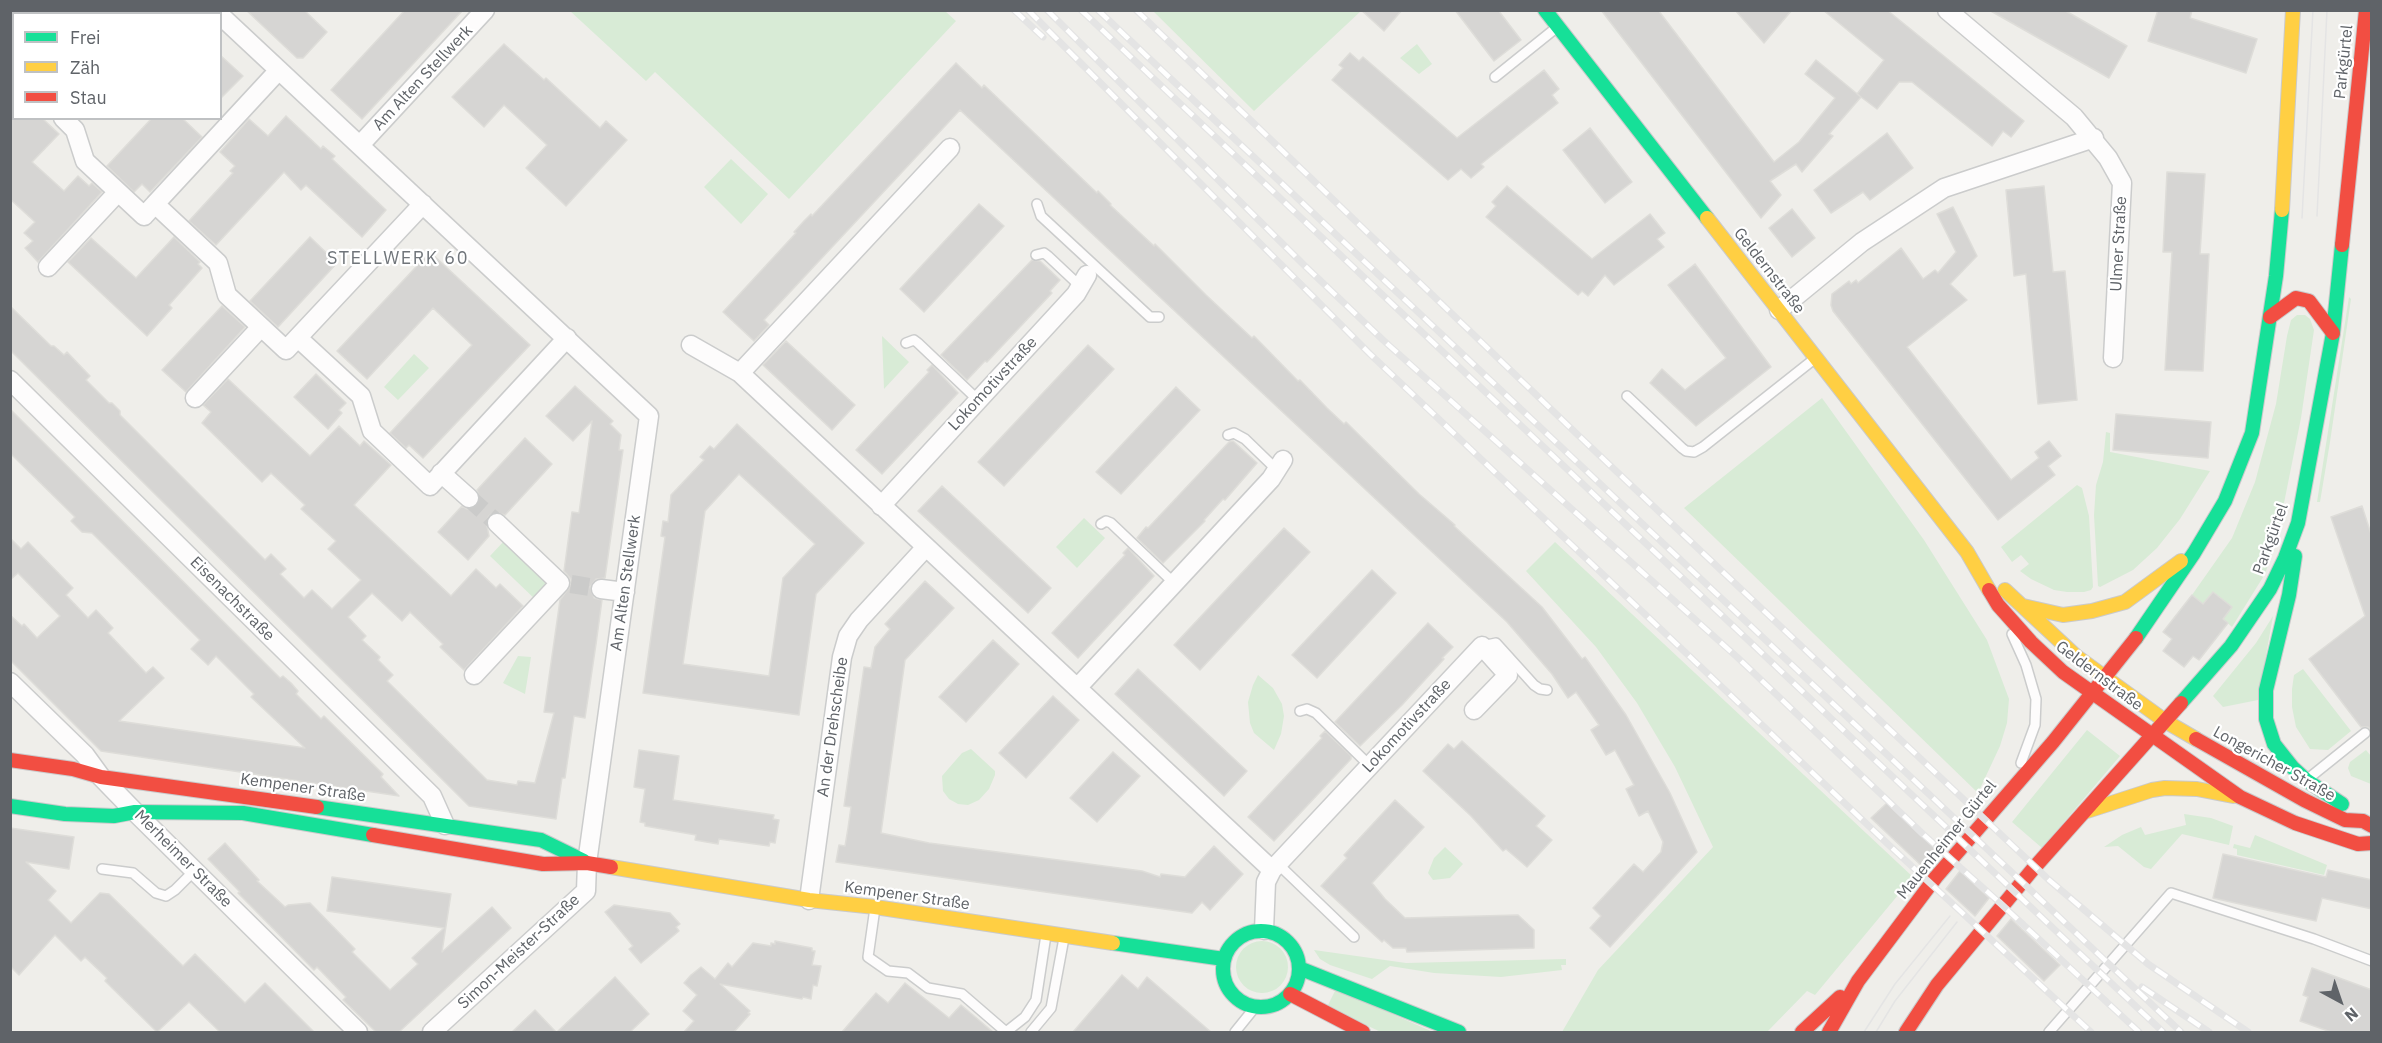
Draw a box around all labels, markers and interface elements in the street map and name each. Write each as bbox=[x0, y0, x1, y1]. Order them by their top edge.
legend bbox=[12, 12, 222, 120]
street label: Am Alten Stellwerk bbox=[369, 21, 477, 135]
street label: Parkgürtel bbox=[2331, 24, 2357, 100]
text: Frei bbox=[70, 26, 101, 49]
text: Zäh bbox=[70, 56, 100, 79]
text: Stau bbox=[70, 86, 107, 109]
street label: Ulmer Straße bbox=[2107, 196, 2131, 292]
street label: Geldernstraße bbox=[1729, 224, 1809, 318]
district label: STELLWERK 60 bbox=[327, 248, 469, 270]
street label: Lokomotivstraße bbox=[945, 333, 1041, 435]
street label: Parkgürtel bbox=[2249, 501, 2293, 577]
street label: Am Alten Stellwerk bbox=[607, 514, 645, 652]
street label: Eisenachstraße bbox=[186, 553, 278, 645]
street label: Geldernstraße bbox=[2052, 637, 2146, 715]
street label: An der Drehscheibe bbox=[814, 656, 852, 798]
street label: Lokomotivstraße bbox=[1359, 675, 1455, 777]
street label: Longericher Straße bbox=[2210, 722, 2338, 806]
street label: Kempener Straße bbox=[239, 770, 367, 806]
street label: Mauenheimer Gürtel bbox=[1893, 777, 2001, 903]
street label: Merheimer Straße bbox=[130, 806, 236, 912]
street label: Kempener Straße bbox=[843, 878, 971, 914]
street label: Simon-Meister-Straße bbox=[454, 891, 584, 1013]
north arrow bbox=[2310, 971, 2370, 1031]
text: N bbox=[2341, 1003, 2362, 1026]

